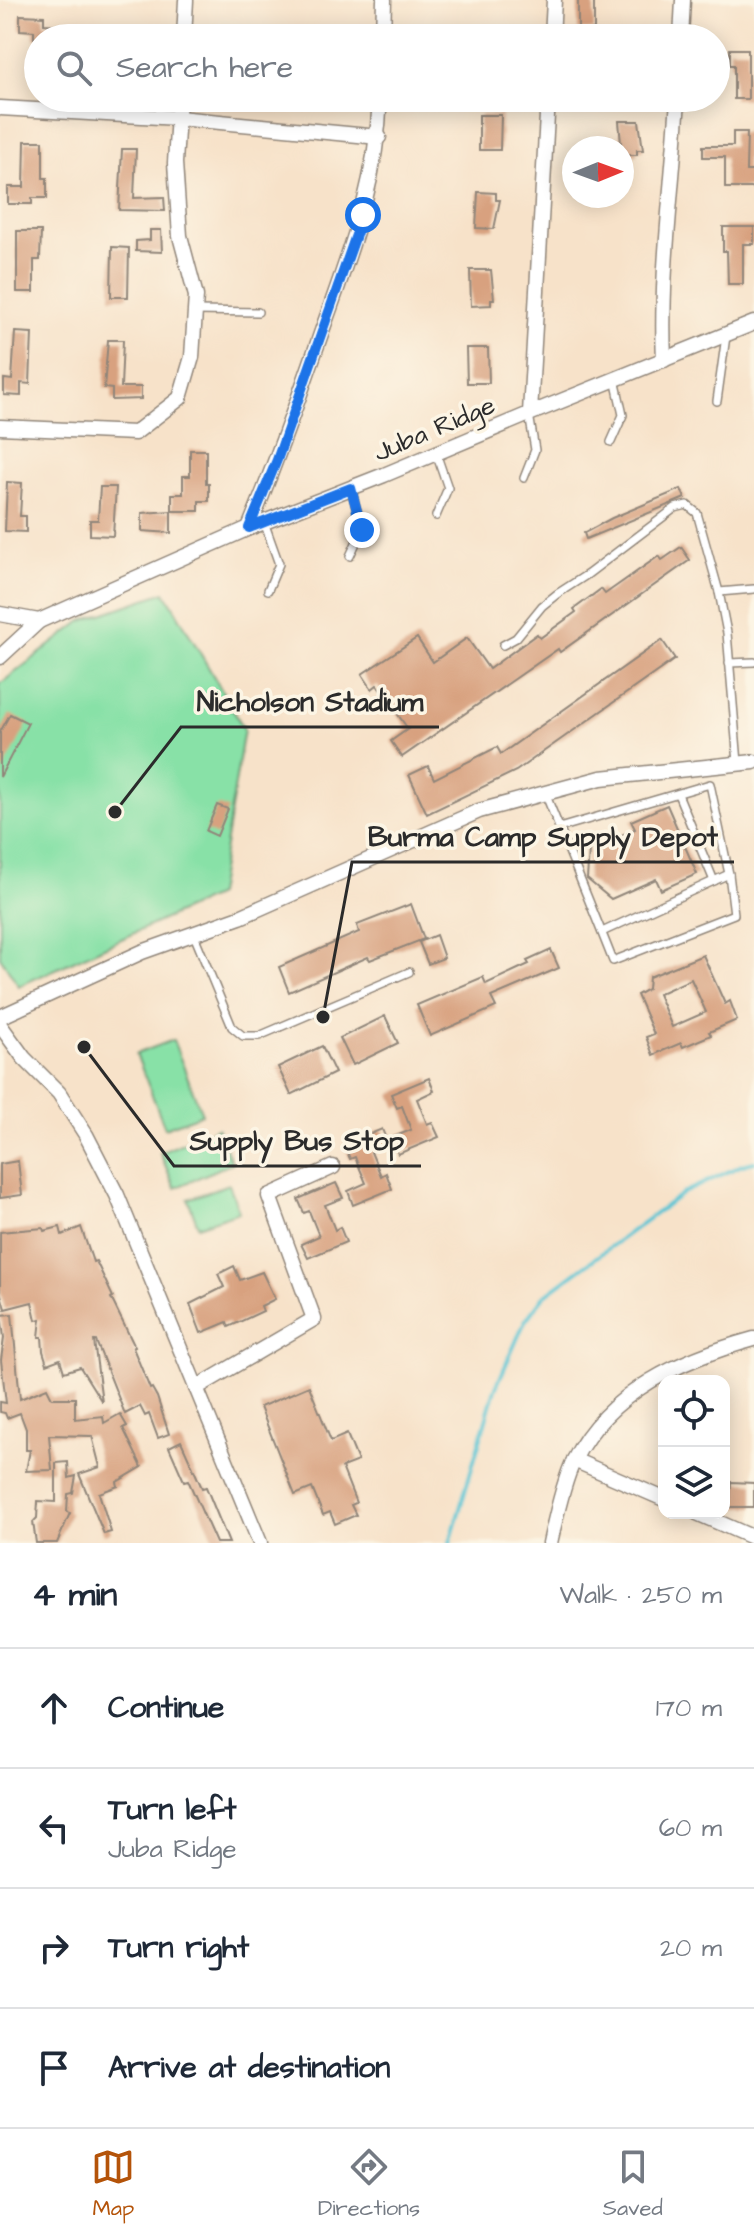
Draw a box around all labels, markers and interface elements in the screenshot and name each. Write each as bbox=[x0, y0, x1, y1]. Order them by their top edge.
search box bbox=[24, 24, 730, 112]
icon: search bbox=[52, 46, 96, 90]
text: Search here bbox=[116, 47, 293, 89]
north arrow bbox=[562, 136, 634, 208]
route start bbox=[345, 197, 381, 233]
street label: Juba Ridge bbox=[368, 387, 501, 472]
route end bbox=[344, 512, 380, 548]
callout: Nicholson Stadium bbox=[181, 675, 439, 727]
text: Nicholson Stadium bbox=[197, 683, 425, 722]
callout: Burma Camp Supply Depot bbox=[352, 810, 734, 862]
text: Burma Camp Supply Depot bbox=[368, 818, 719, 860]
callout: Supply Bus Stop bbox=[174, 1114, 421, 1166]
text: Supply Bus Stop bbox=[189, 1122, 405, 1164]
map controls bbox=[658, 1375, 730, 1519]
button: locate bbox=[658, 1375, 730, 1447]
button: layers bbox=[658, 1447, 730, 1519]
text: 4 min bbox=[32, 1571, 117, 1619]
text: Walk · 250 m bbox=[559, 1577, 722, 1613]
icon: ahead bbox=[32, 1686, 76, 1730]
text: Continue bbox=[108, 1687, 224, 1729]
text: 170 m bbox=[656, 1690, 722, 1726]
text: Turn left bbox=[108, 1789, 236, 1831]
icon: left bbox=[32, 1806, 76, 1850]
text: 60 m bbox=[659, 1810, 722, 1846]
text: Juba Ridge bbox=[108, 1831, 236, 1867]
icon: right bbox=[32, 1926, 76, 1970]
text: Turn right bbox=[108, 1927, 249, 1969]
text: 20 m bbox=[660, 1930, 722, 1966]
icon: arrive bbox=[32, 2046, 76, 2090]
text: Arrive at destination bbox=[108, 2047, 390, 2089]
tab: Map bbox=[91, 2145, 135, 2224]
tab: Directions bbox=[318, 2145, 420, 2224]
tab: Saved bbox=[603, 2145, 663, 2224]

